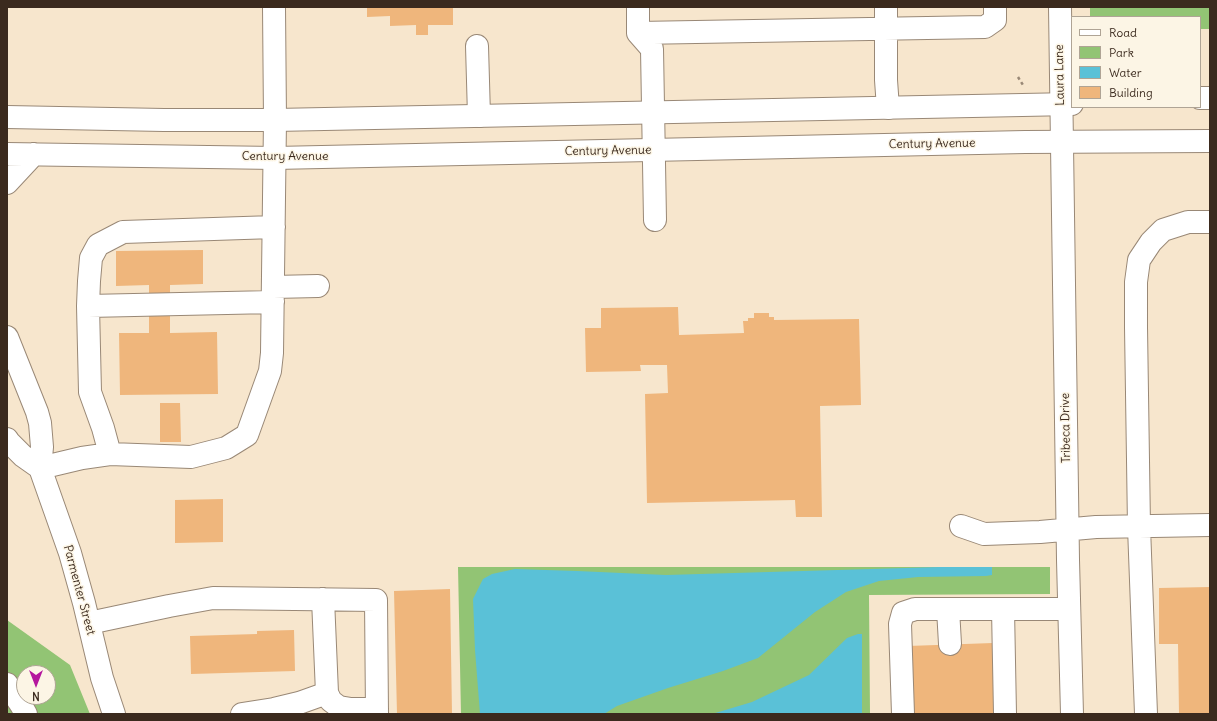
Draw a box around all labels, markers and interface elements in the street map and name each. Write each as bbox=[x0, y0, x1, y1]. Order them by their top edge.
legend bbox=[1071, 16, 1201, 108]
text: Road bbox=[1109, 25, 1137, 40]
street label: Laura Lane bbox=[1052, 44, 1068, 106]
text: Park bbox=[1109, 45, 1134, 60]
text: Water bbox=[1109, 65, 1142, 80]
text: Building bbox=[1109, 85, 1153, 100]
street label: Century Avenue bbox=[889, 136, 975, 152]
street label: Century Avenue bbox=[565, 143, 651, 159]
street label: Century Avenue bbox=[242, 150, 328, 164]
street label: Tribeca Drive bbox=[1058, 393, 1074, 463]
street label: Parmenter Street bbox=[60, 543, 98, 637]
north arrow bbox=[16, 665, 56, 705]
text: N bbox=[32, 689, 40, 703]

